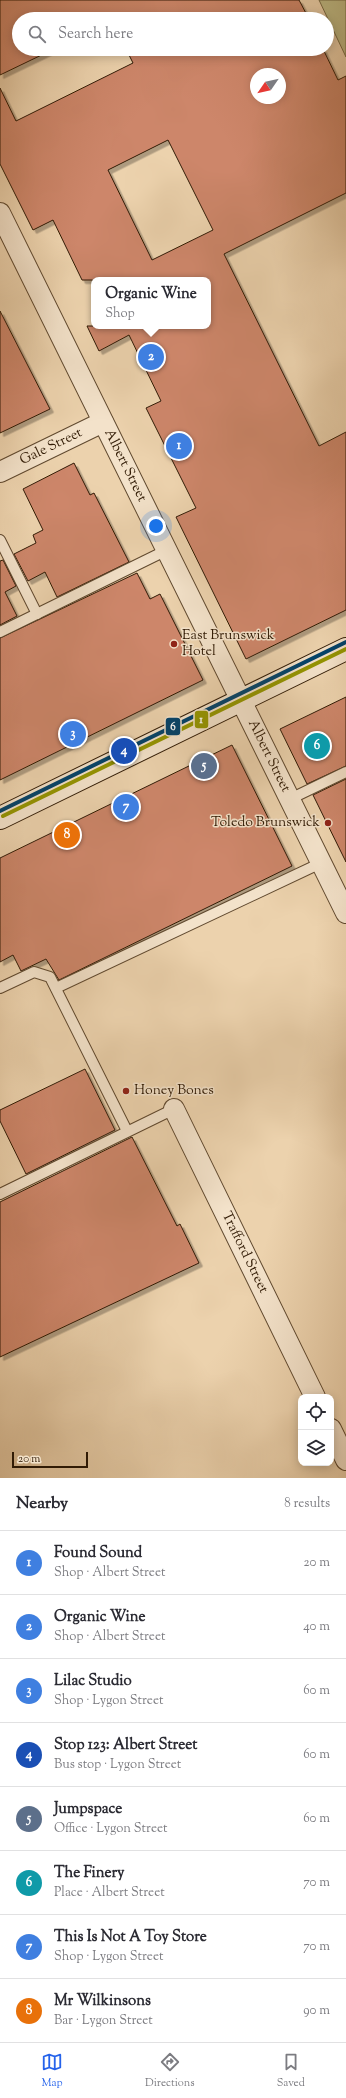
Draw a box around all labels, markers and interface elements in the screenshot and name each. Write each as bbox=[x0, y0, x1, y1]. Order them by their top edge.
search box bbox=[12, 12, 334, 56]
icon: search bbox=[26, 23, 48, 45]
text: Search here bbox=[58, 24, 133, 45]
north arrow bbox=[250, 68, 286, 104]
popup bbox=[91, 277, 211, 329]
text: Organic Wine bbox=[105, 284, 197, 305]
text: Shop bbox=[105, 305, 135, 323]
pin: 2 bbox=[138, 342, 164, 372]
street label: Gale Street bbox=[17, 423, 86, 471]
street label: Albert Street bbox=[99, 426, 151, 506]
pin: 1 bbox=[166, 431, 192, 461]
your location bbox=[146, 516, 166, 536]
place label: East Brunswick Hotel bbox=[182, 626, 275, 662]
marker: East Brunswick Hotel bbox=[169, 639, 179, 649]
line badge: 1 bbox=[194, 710, 209, 729]
text: 1 bbox=[198, 712, 203, 728]
street label: Albert Street bbox=[242, 716, 295, 796]
line badge: 6 bbox=[165, 717, 181, 736]
pin: 3 bbox=[60, 719, 86, 749]
text: 6 bbox=[170, 719, 176, 735]
pin: 6 bbox=[304, 731, 330, 761]
pin: 4 bbox=[111, 736, 137, 766]
pin: 5 bbox=[191, 751, 217, 781]
pin: 7 bbox=[113, 792, 139, 822]
place label: Toledo Brunswick bbox=[211, 813, 320, 833]
marker: Toledo Brunswick bbox=[323, 818, 333, 828]
pin: 8 bbox=[54, 820, 80, 850]
place label: Honey Bones bbox=[134, 1081, 214, 1101]
marker: Honey Bones bbox=[121, 1086, 131, 1096]
street label: Trafford Street bbox=[216, 1209, 273, 1297]
map controls bbox=[298, 1394, 334, 1466]
button: locate bbox=[298, 1394, 334, 1430]
button: layers bbox=[298, 1430, 334, 1466]
scale bar bbox=[12, 1450, 88, 1469]
text: 20 m bbox=[18, 1451, 40, 1467]
text: Nearby bbox=[16, 1492, 68, 1516]
text: 8 results bbox=[284, 1495, 330, 1513]
text: Found Sound bbox=[54, 1543, 142, 1564]
text: 1 bbox=[27, 1554, 31, 1572]
text: 20 m bbox=[304, 1554, 330, 1572]
text: Shop · Albert Street bbox=[54, 1564, 165, 1582]
text: Organic Wine bbox=[54, 1607, 145, 1628]
text: 2 bbox=[26, 1618, 32, 1636]
text: 40 m bbox=[303, 1618, 330, 1636]
text: Shop · Albert Street bbox=[54, 1628, 165, 1646]
text: Lilac Studio bbox=[54, 1671, 132, 1692]
text: 3 bbox=[26, 1682, 32, 1700]
text: 60 m bbox=[303, 1682, 330, 1700]
text: Shop · Lygon Street bbox=[54, 1692, 163, 1710]
text: Stop 123: Albert Street bbox=[54, 1735, 197, 1756]
text: 4 bbox=[26, 1746, 32, 1764]
text: 60 m bbox=[303, 1746, 330, 1764]
text: Bus stop · Lygon Street bbox=[54, 1756, 181, 1774]
text: Jumpspace bbox=[54, 1799, 122, 1820]
text: 5 bbox=[27, 1810, 31, 1828]
text: 60 m bbox=[303, 1810, 330, 1828]
text: Office · Lygon Street bbox=[54, 1820, 167, 1838]
text: The Finery bbox=[54, 1863, 125, 1884]
text: 6 bbox=[26, 1874, 32, 1892]
text: 70 m bbox=[303, 1874, 330, 1892]
text: Place · Albert Street bbox=[54, 1884, 165, 1902]
text: This Is Not A Toy Store bbox=[54, 1927, 207, 1948]
text: 7 bbox=[26, 1938, 32, 1956]
text: 70 m bbox=[303, 1938, 330, 1956]
text: Shop · Lygon Street bbox=[54, 1948, 163, 1966]
text: Mr Wilkinsons bbox=[54, 1991, 151, 2012]
text: 8 bbox=[26, 2002, 32, 2020]
text: 90 m bbox=[303, 2002, 330, 2020]
text: Bar · Lygon Street bbox=[54, 2012, 153, 2030]
tab: Map bbox=[41, 2051, 63, 2091]
tab: Directions bbox=[145, 2051, 195, 2091]
tab: Saved bbox=[277, 2051, 305, 2091]

